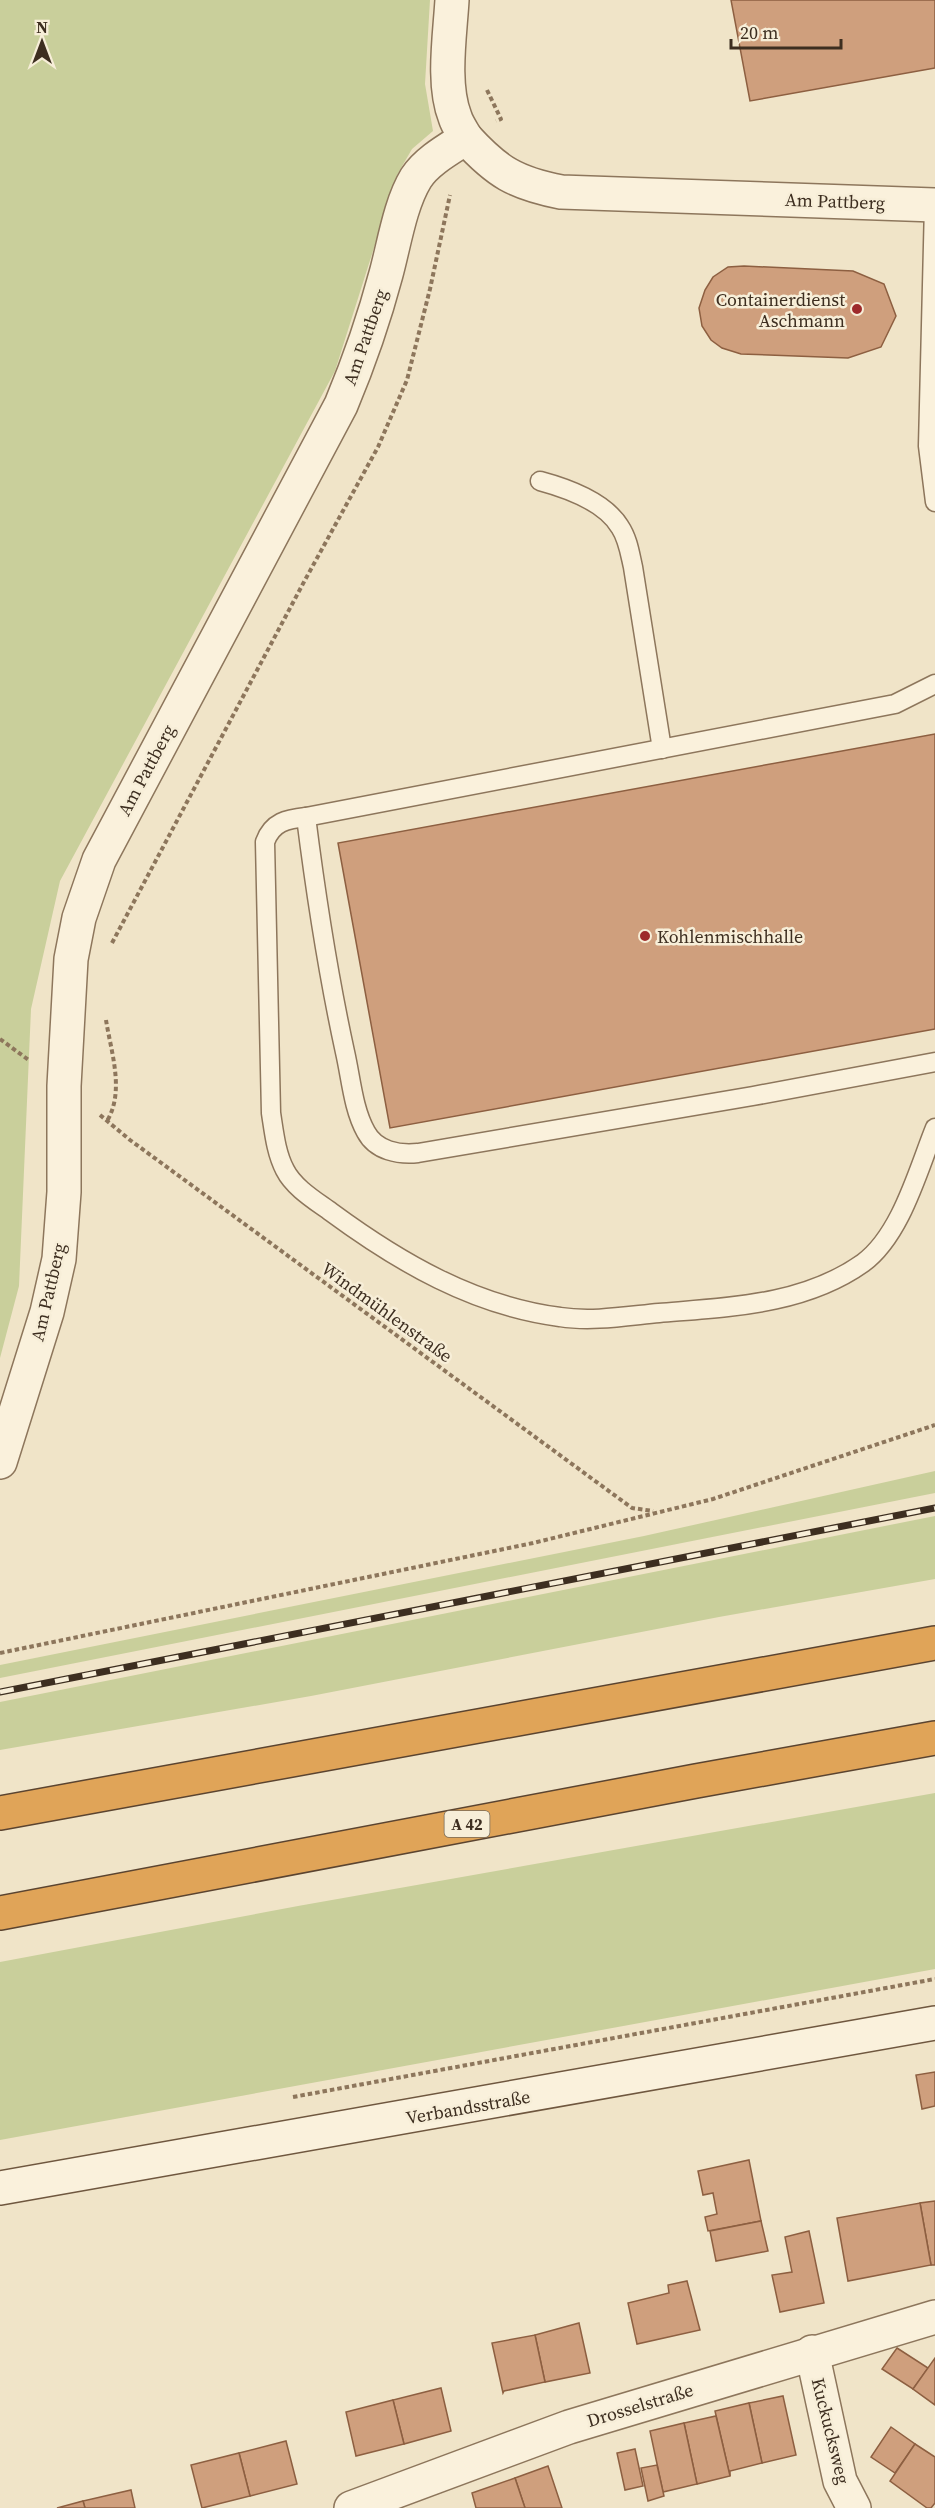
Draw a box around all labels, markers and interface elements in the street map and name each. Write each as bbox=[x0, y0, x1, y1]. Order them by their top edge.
north arrow bbox=[12, 12, 72, 72]
scale bar bbox=[731, 12, 840, 50]
text: N bbox=[36, 16, 48, 38]
text: 20 m bbox=[740, 20, 778, 45]
street label: Am Pattberg bbox=[784, 187, 886, 215]
street label: Am Pattberg bbox=[337, 285, 393, 389]
place label: Containerdienst Aschmann bbox=[716, 287, 845, 333]
marker: Containerdienst Aschmann bbox=[850, 302, 864, 316]
street label: Am Pattberg bbox=[111, 720, 181, 820]
place label: Kohlenmischhalle bbox=[657, 924, 803, 949]
marker: Kohlenmischhalle bbox=[638, 929, 652, 943]
street label: Am Pattberg bbox=[25, 1240, 71, 1344]
street label: Windmühlenstraße bbox=[316, 1256, 458, 1368]
road number: A 42 bbox=[444, 1811, 490, 1837]
street label: Verbandsstraße bbox=[404, 2084, 532, 2130]
street label: Kuckucksweg bbox=[806, 2375, 856, 2487]
street label: Drosselstraße bbox=[584, 2377, 696, 2433]

